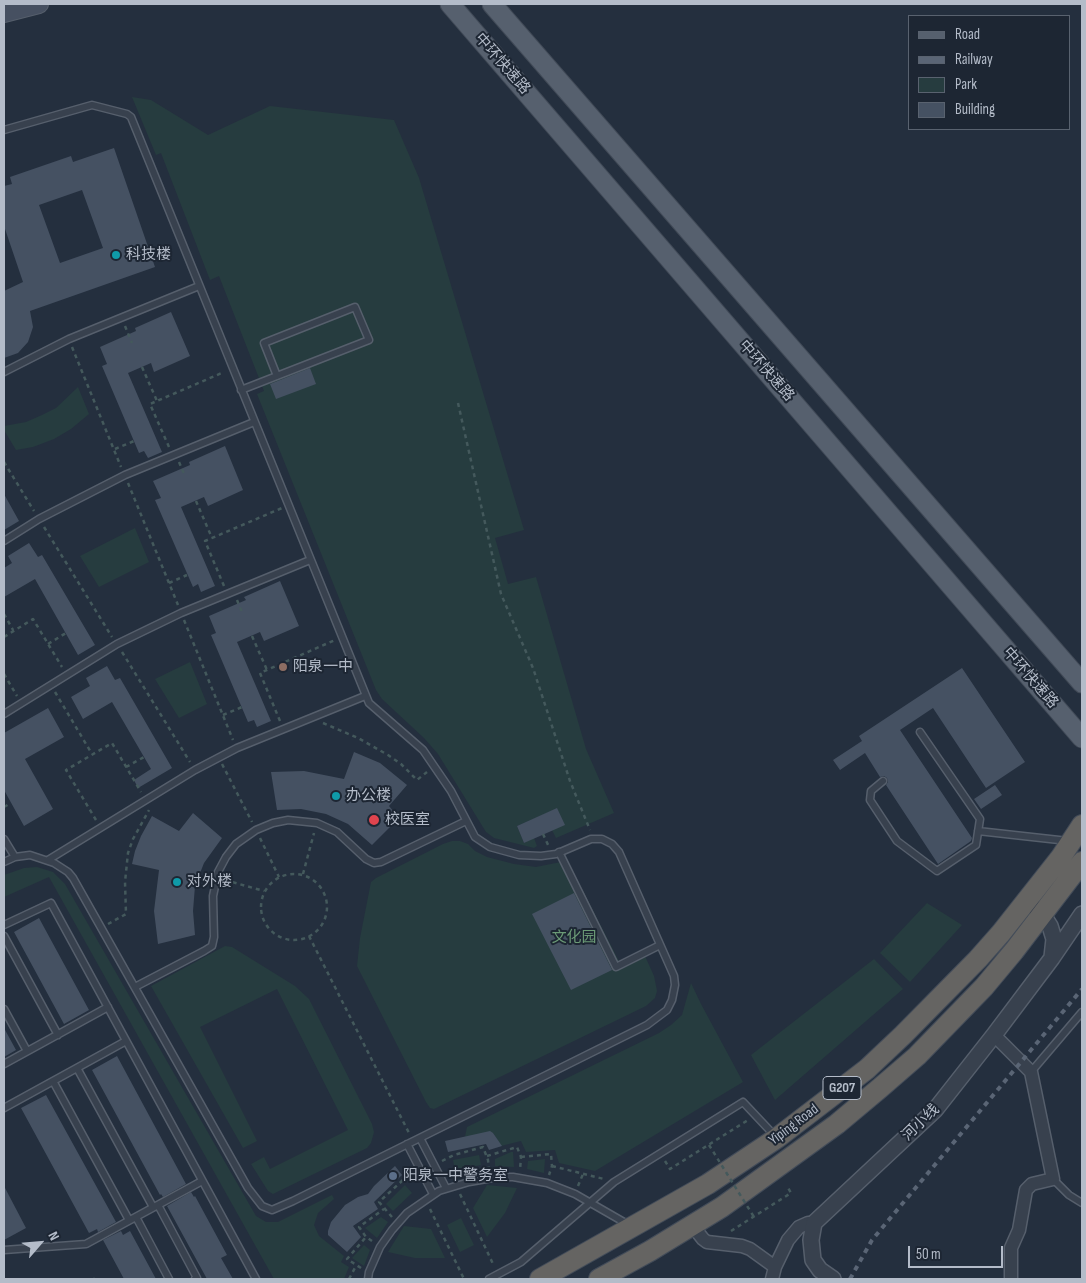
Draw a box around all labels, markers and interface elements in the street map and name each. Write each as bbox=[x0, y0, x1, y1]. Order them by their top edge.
legend bbox=[908, 15, 1071, 130]
text: Road bbox=[955, 25, 980, 44]
street label: 中环快速路 bbox=[471, 30, 533, 98]
text: Railway bbox=[955, 50, 993, 69]
text: Park bbox=[955, 75, 977, 94]
text: Building bbox=[955, 100, 995, 119]
place label: 科技楼 bbox=[126, 246, 171, 264]
marker: 科技楼 bbox=[110, 249, 122, 261]
street label: 中环快速路 bbox=[735, 337, 797, 405]
street label: 中环快速路 bbox=[999, 644, 1061, 712]
place label: 阳泉一中 bbox=[293, 658, 353, 676]
marker: 阳泉一中 bbox=[277, 661, 289, 673]
place label: 办公楼 bbox=[346, 787, 391, 805]
marker: 办公楼 bbox=[330, 790, 342, 802]
place label: 校医室 bbox=[385, 811, 430, 829]
marker: 校医室 bbox=[367, 813, 381, 827]
place label: 对外楼 bbox=[187, 873, 232, 891]
marker: 对外楼 bbox=[171, 876, 183, 888]
park label: 文化园 bbox=[552, 929, 596, 947]
road number: G207 bbox=[823, 1076, 861, 1100]
street label: Yiping Road bbox=[766, 1101, 822, 1149]
street label: 河小线 bbox=[899, 1101, 943, 1145]
place label: 阳泉一中警务室 bbox=[403, 1167, 508, 1185]
marker: 阳泉一中警务室 bbox=[387, 1170, 399, 1182]
north arrow bbox=[15, 1218, 65, 1268]
text: N bbox=[45, 1229, 63, 1243]
scale bar bbox=[911, 1236, 1006, 1268]
text: 50 m bbox=[916, 1245, 941, 1264]

